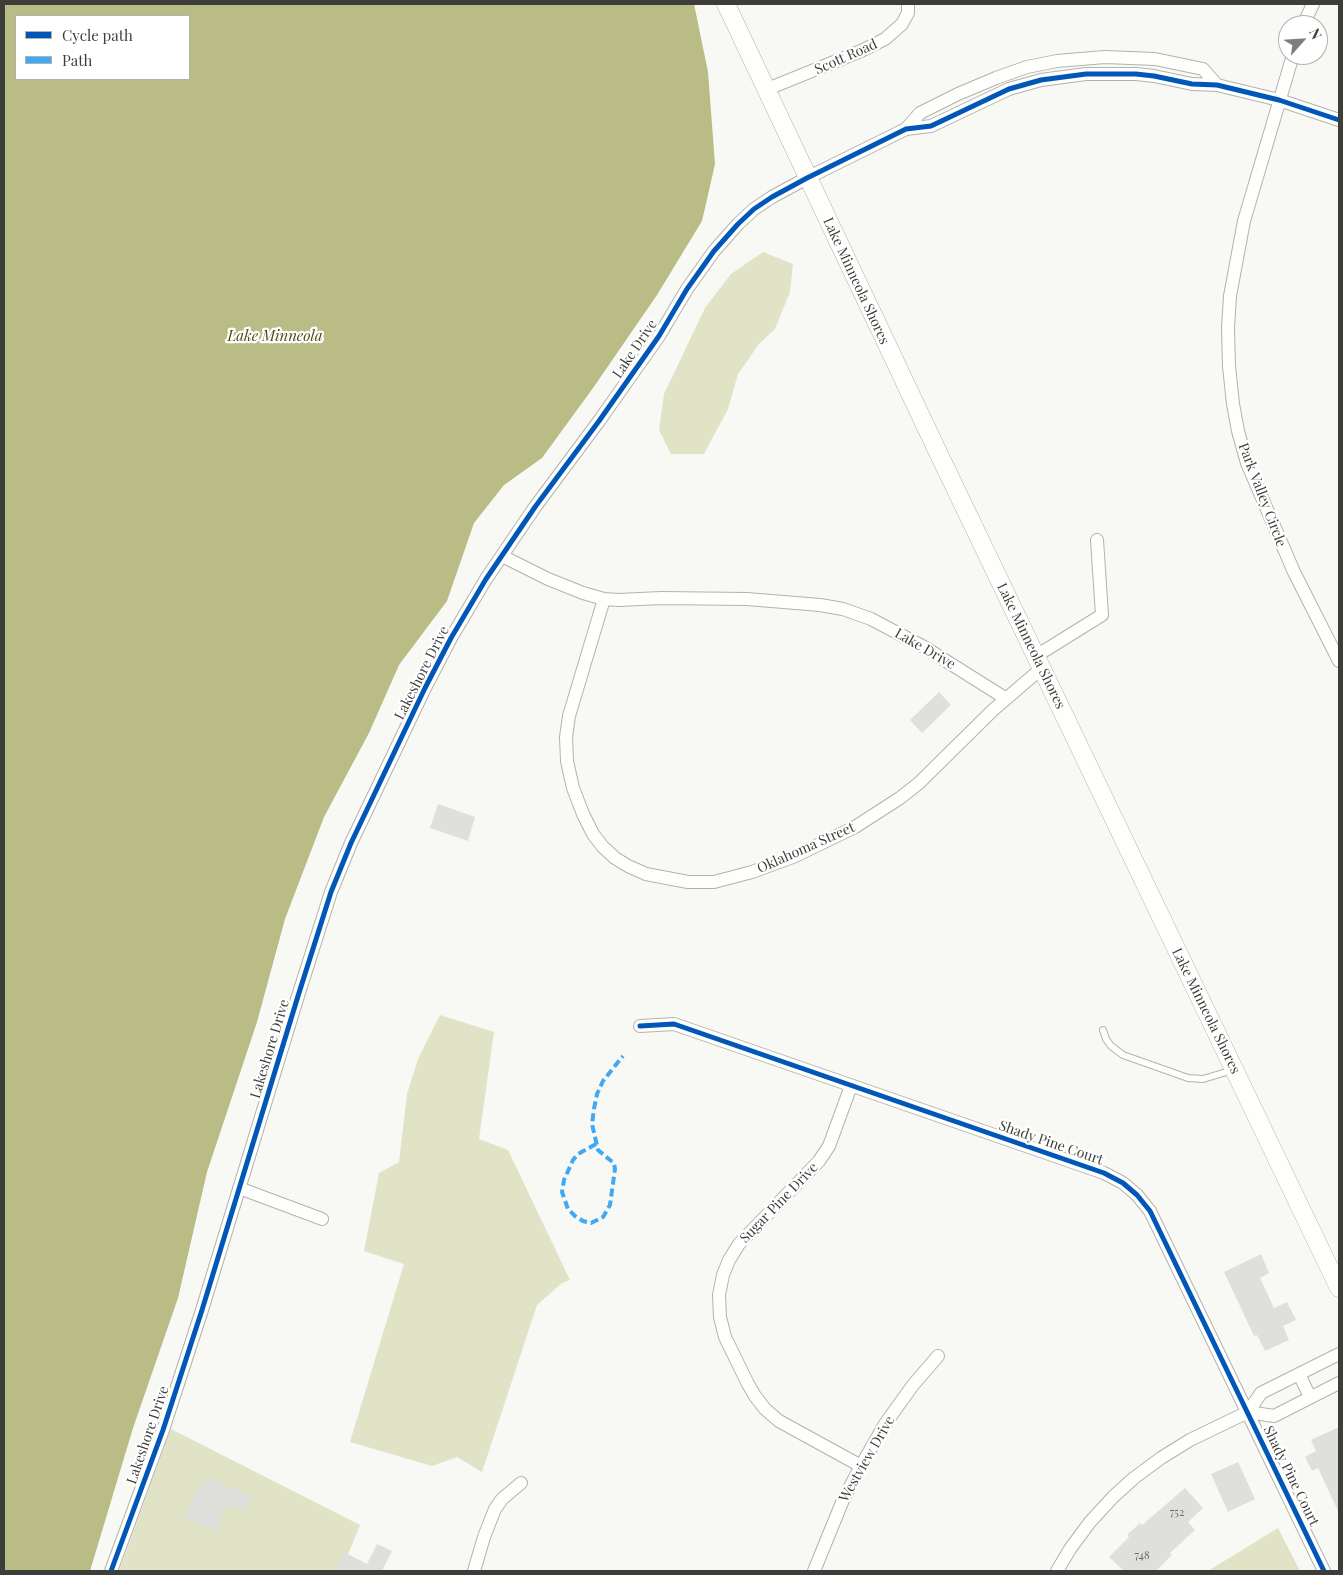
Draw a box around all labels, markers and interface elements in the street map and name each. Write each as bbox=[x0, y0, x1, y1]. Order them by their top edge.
legend bbox=[15, 15, 190, 80]
north arrow bbox=[1278, 15, 1328, 65]
text: Cycle path bbox=[62, 25, 133, 45]
text: N bbox=[1305, 25, 1327, 42]
street label: Scott Road bbox=[812, 36, 880, 78]
text: Path bbox=[62, 50, 92, 70]
street label: Lake Minneola Shores bbox=[819, 215, 893, 347]
street label: Lake Drive bbox=[609, 316, 661, 382]
water label: Lake Minneola bbox=[227, 327, 323, 345]
street label: Park Valley Circle bbox=[1234, 441, 1290, 549]
street label: Lake Minneola Shores bbox=[993, 580, 1069, 712]
street label: Lakeshore Drive bbox=[391, 624, 453, 722]
street label: Lake Drive bbox=[892, 625, 958, 673]
street label: Oklahoma Street bbox=[755, 819, 857, 877]
street label: Lake Minneola Shores bbox=[1168, 945, 1244, 1077]
street label: Lakeshore Drive bbox=[247, 998, 293, 1100]
street label: Shady Pine Court bbox=[997, 1117, 1105, 1169]
street label: Sugar Pine Drive bbox=[736, 1159, 822, 1247]
street label: Lakeshore Drive bbox=[123, 1384, 173, 1486]
street label: Westview Drive bbox=[836, 1413, 898, 1505]
street label: Shady Pine Court bbox=[1259, 1423, 1323, 1529]
house number: 752 bbox=[1170, 1506, 1184, 1520]
house number: 748 bbox=[1134, 1549, 1150, 1563]

